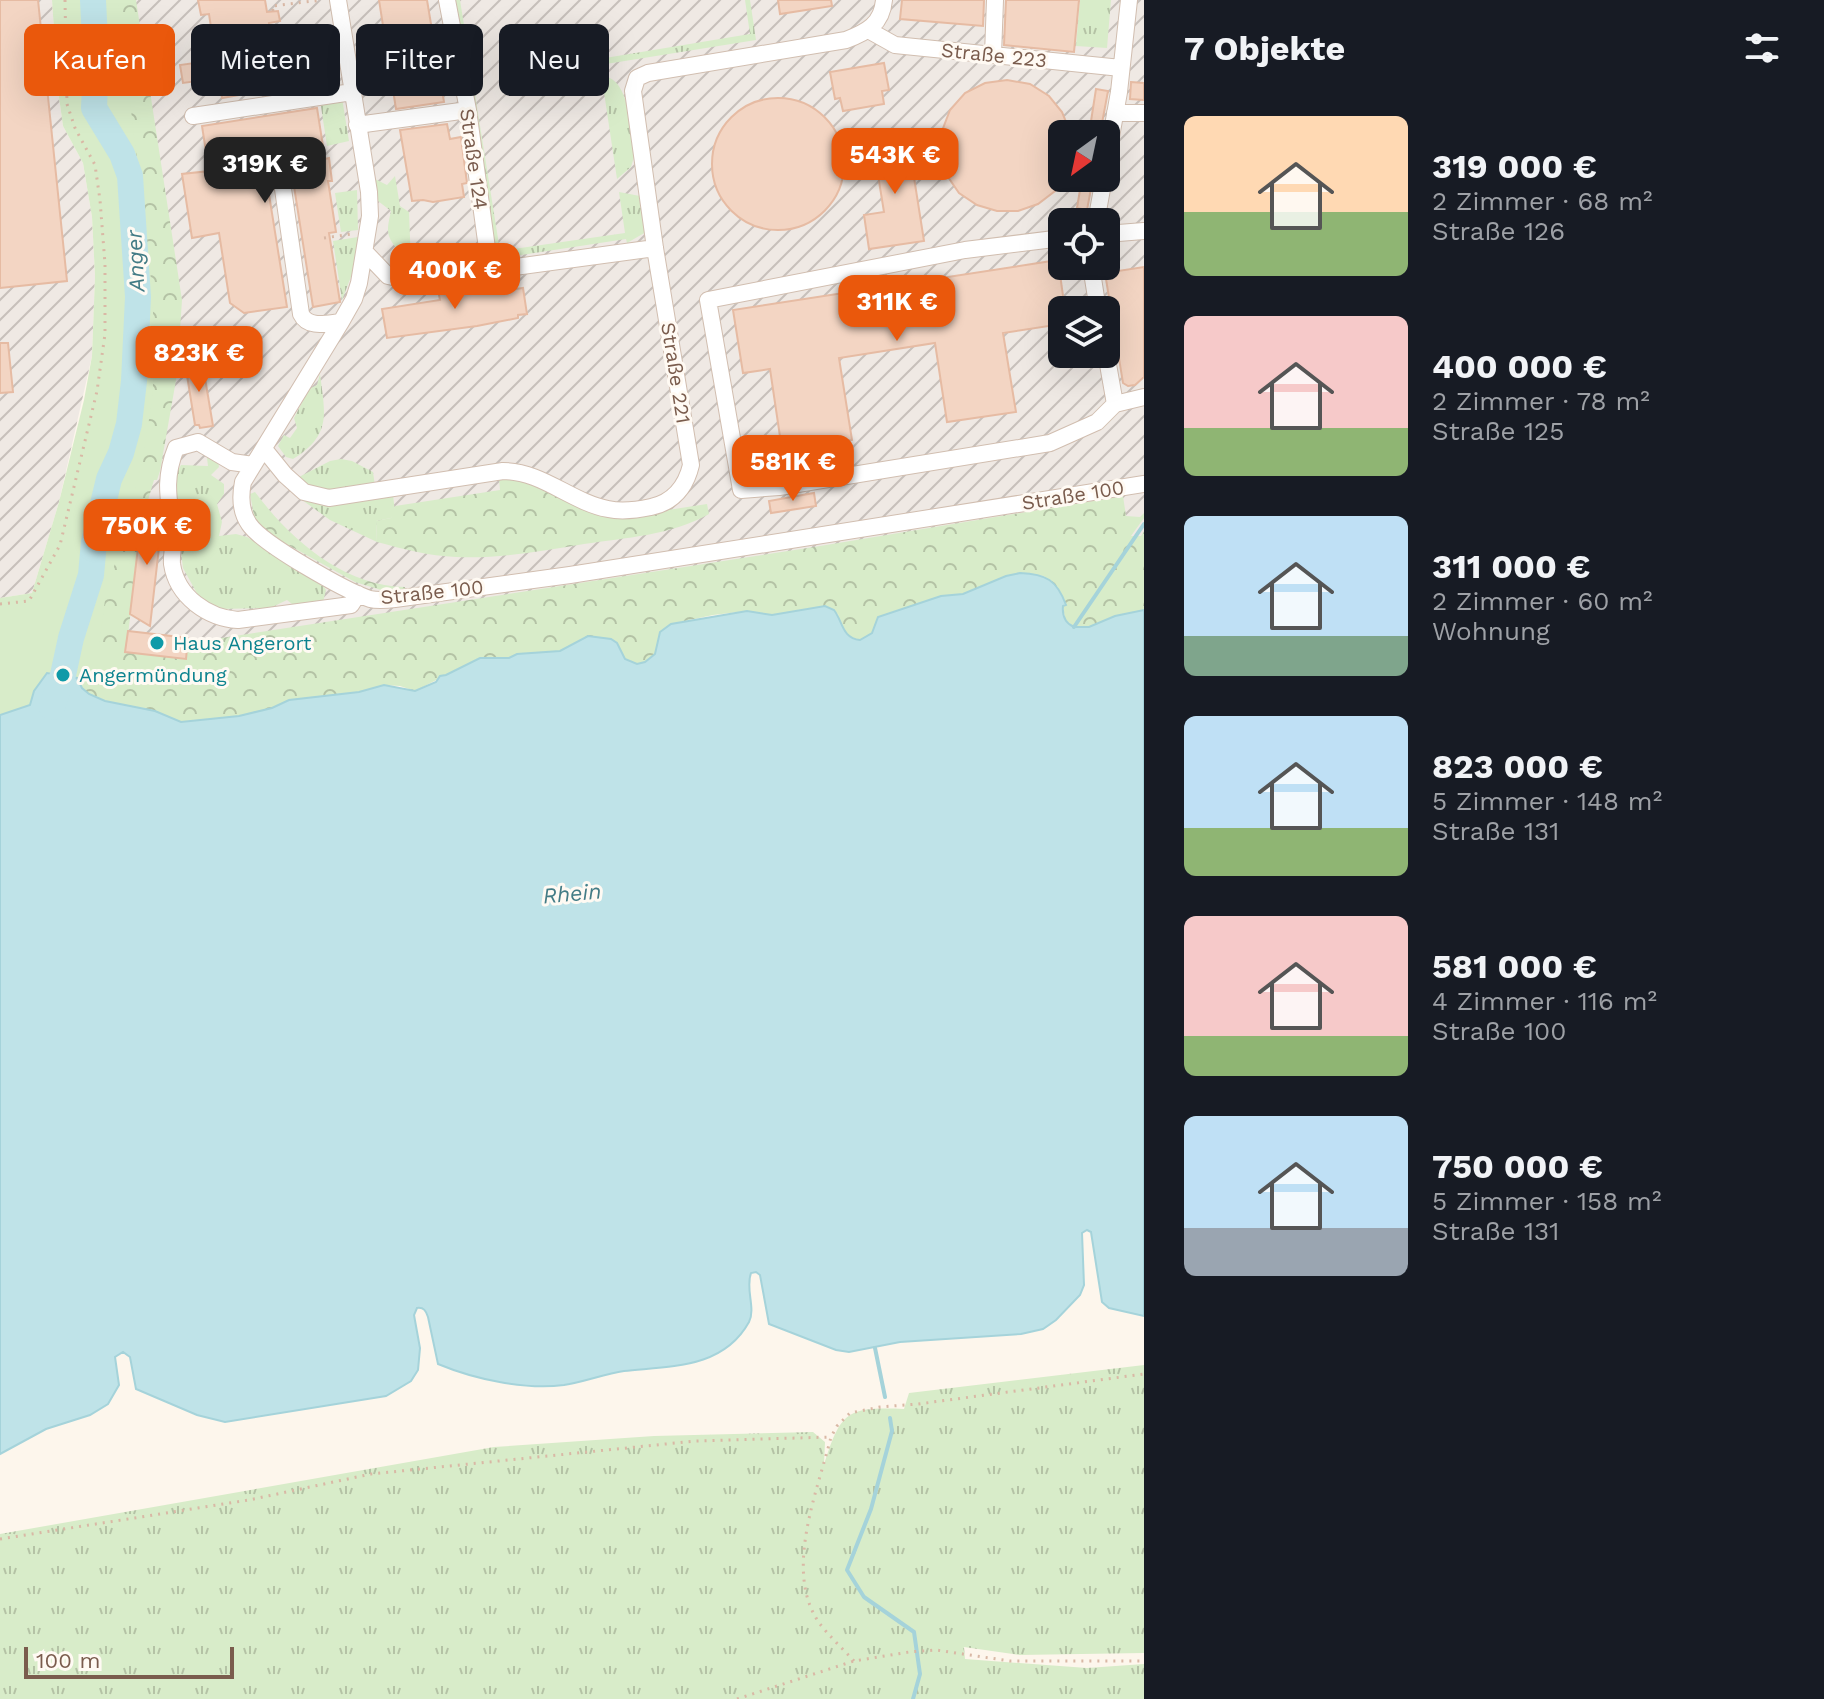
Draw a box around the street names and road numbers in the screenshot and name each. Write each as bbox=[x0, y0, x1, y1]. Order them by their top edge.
street label: Straße 223 bbox=[940, 38, 1048, 72]
street label: Straße 124 bbox=[455, 107, 493, 211]
street label: Straße 221 bbox=[656, 321, 696, 425]
street label: Straße 100 bbox=[1020, 475, 1126, 515]
street label: Straße 100 bbox=[379, 575, 485, 609]

